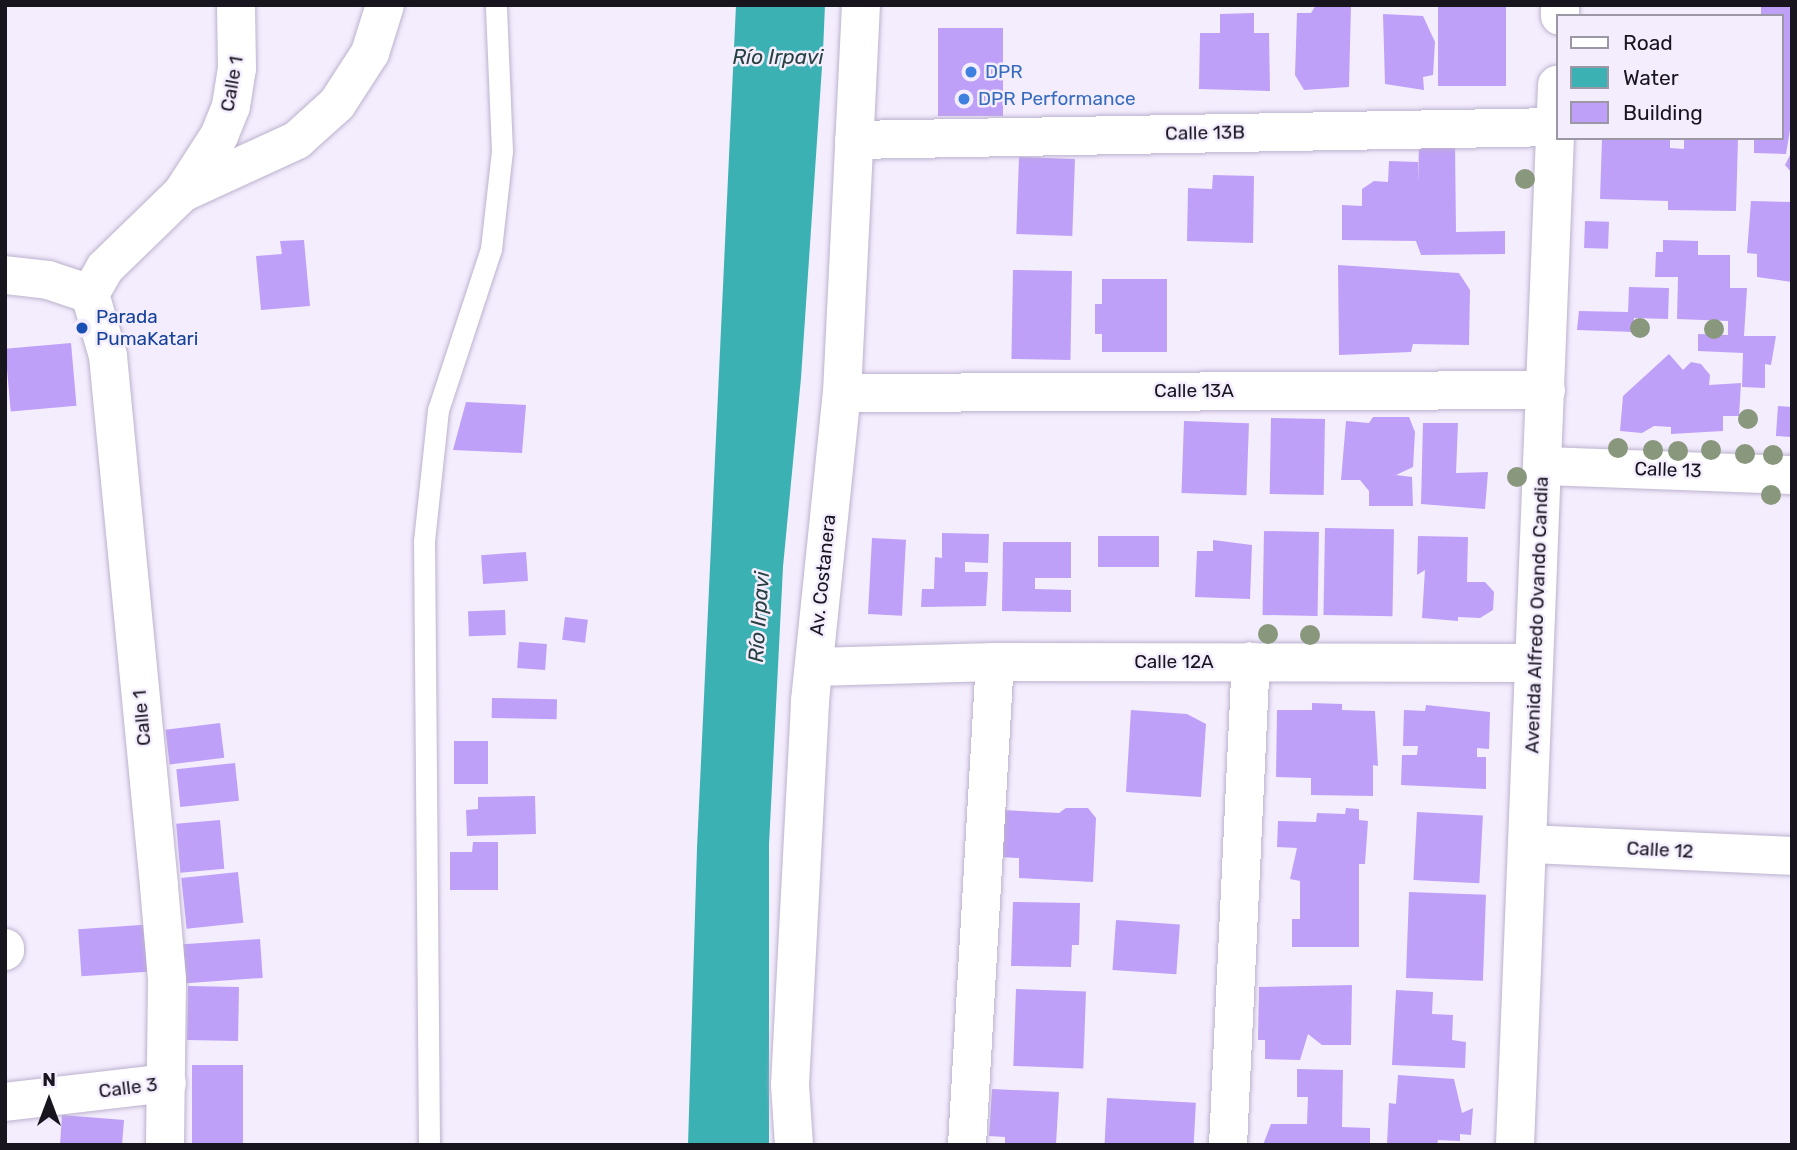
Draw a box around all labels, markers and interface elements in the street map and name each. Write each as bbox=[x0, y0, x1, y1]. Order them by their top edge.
legend bbox=[1556, 14, 1783, 140]
text: Road bbox=[1623, 30, 1673, 55]
water label: Río Irpavi bbox=[732, 44, 824, 70]
street label: Calle 1 bbox=[216, 55, 248, 113]
place label: DPR bbox=[985, 61, 1023, 83]
marker: DPR bbox=[963, 64, 979, 80]
text: Water bbox=[1623, 65, 1679, 90]
place label: DPR Performance bbox=[978, 88, 1136, 110]
marker: DPR Performance bbox=[956, 91, 972, 107]
text: Building bbox=[1623, 100, 1703, 125]
street label: Calle 13B bbox=[1165, 121, 1245, 145]
place label: Parada PumaKatari bbox=[96, 306, 198, 350]
marker: Parada PumaKatari bbox=[74, 320, 90, 336]
street label: Calle 13A bbox=[1154, 380, 1234, 402]
street label: Calle 13 bbox=[1634, 457, 1702, 483]
street label: Avenida Alfredo Ovando Candia bbox=[1521, 476, 1553, 754]
street label: Av. Costanera bbox=[805, 513, 841, 637]
water label: Río Irpavi bbox=[743, 571, 775, 663]
street label: Calle 12A bbox=[1134, 651, 1214, 673]
street label: Calle 1 bbox=[128, 689, 156, 747]
street label: Calle 12 bbox=[1626, 837, 1694, 863]
north arrow bbox=[14, 1066, 84, 1136]
text: N bbox=[42, 1068, 56, 1091]
street label: Calle 3 bbox=[97, 1073, 159, 1103]

